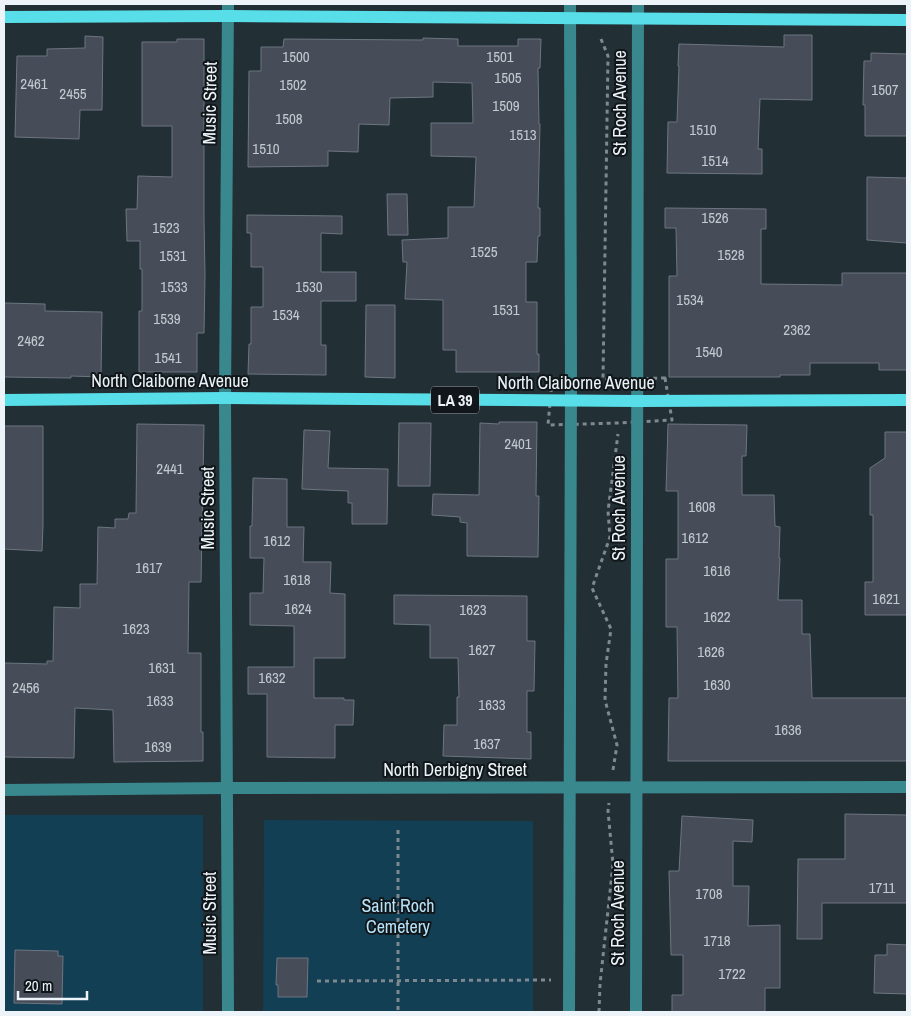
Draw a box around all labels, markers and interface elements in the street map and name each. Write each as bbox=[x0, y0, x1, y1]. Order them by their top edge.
house number: 1500 bbox=[282, 46, 310, 67]
house number: 1501 bbox=[486, 46, 514, 67]
street label: St Roch Avenue bbox=[607, 50, 632, 156]
street label: Music Street bbox=[196, 61, 223, 145]
house number: 1505 bbox=[494, 67, 522, 88]
house number: 2461 bbox=[20, 73, 48, 94]
house number: 1502 bbox=[279, 74, 307, 95]
house number: 1507 bbox=[871, 79, 899, 100]
house number: 2455 bbox=[59, 83, 87, 104]
house number: 1509 bbox=[492, 95, 520, 116]
house number: 1508 bbox=[275, 108, 303, 129]
house number: 1510 bbox=[689, 119, 717, 140]
house number: 1513 bbox=[509, 124, 537, 145]
house number: 1510 bbox=[252, 138, 280, 159]
house number: 1514 bbox=[701, 150, 729, 171]
house number: 1526 bbox=[701, 207, 729, 228]
house number: 1523 bbox=[152, 217, 180, 238]
house number: 1525 bbox=[470, 241, 498, 262]
house number: 1528 bbox=[717, 244, 745, 265]
house number: 1531 bbox=[159, 245, 187, 266]
house number: 1533 bbox=[160, 276, 188, 297]
house number: 1530 bbox=[295, 276, 323, 297]
house number: 1534 bbox=[676, 289, 704, 310]
house number: 1531 bbox=[492, 299, 520, 320]
house number: 1534 bbox=[272, 304, 300, 325]
house number: 1539 bbox=[153, 308, 181, 329]
house number: 2362 bbox=[783, 319, 811, 340]
house number: 2462 bbox=[17, 330, 45, 351]
house number: 1540 bbox=[695, 341, 723, 362]
house number: 1541 bbox=[154, 347, 182, 368]
street label: North Claiborne Avenue bbox=[91, 368, 249, 393]
street label: North Claiborne Avenue bbox=[497, 370, 655, 395]
road number: LA 39 bbox=[431, 386, 479, 414]
house number: 2401 bbox=[504, 433, 532, 454]
street label: St Roch Avenue bbox=[606, 455, 631, 561]
house number: 2441 bbox=[156, 458, 184, 479]
street label: Music Street bbox=[195, 467, 220, 549]
house number: 1608 bbox=[688, 496, 716, 517]
house number: 1612 bbox=[681, 527, 709, 548]
house number: 1612 bbox=[263, 530, 291, 551]
house number: 1617 bbox=[135, 557, 163, 578]
house number: 1616 bbox=[703, 560, 731, 581]
house number: 1618 bbox=[283, 569, 311, 590]
house number: 1621 bbox=[872, 588, 900, 609]
house number: 1624 bbox=[284, 598, 312, 619]
house number: 1623 bbox=[459, 599, 487, 620]
house number: 1622 bbox=[703, 606, 731, 627]
house number: 1623 bbox=[122, 618, 150, 639]
house number: 1627 bbox=[468, 639, 496, 660]
house number: 1626 bbox=[697, 641, 725, 662]
house number: 1631 bbox=[148, 657, 176, 678]
house number: 1632 bbox=[258, 667, 286, 688]
house number: 1630 bbox=[703, 674, 731, 695]
house number: 2456 bbox=[12, 677, 40, 698]
house number: 1633 bbox=[146, 690, 174, 711]
house number: 1633 bbox=[478, 694, 506, 715]
house number: 1636 bbox=[774, 719, 802, 740]
house number: 1637 bbox=[473, 733, 501, 754]
house number: 1639 bbox=[144, 736, 172, 757]
street label: North Derbigny Street bbox=[383, 757, 527, 782]
street label: St Roch Avenue bbox=[605, 860, 630, 966]
street label: Music Street bbox=[197, 872, 222, 954]
house number: 1711 bbox=[869, 877, 895, 898]
house number: 1708 bbox=[695, 883, 723, 904]
park label: Saint Roch Cemetery bbox=[361, 893, 435, 939]
house number: 1718 bbox=[703, 930, 731, 951]
house number: 1722 bbox=[718, 963, 746, 984]
scale bar bbox=[18, 968, 86, 1000]
text: 20 m bbox=[25, 975, 52, 996]

